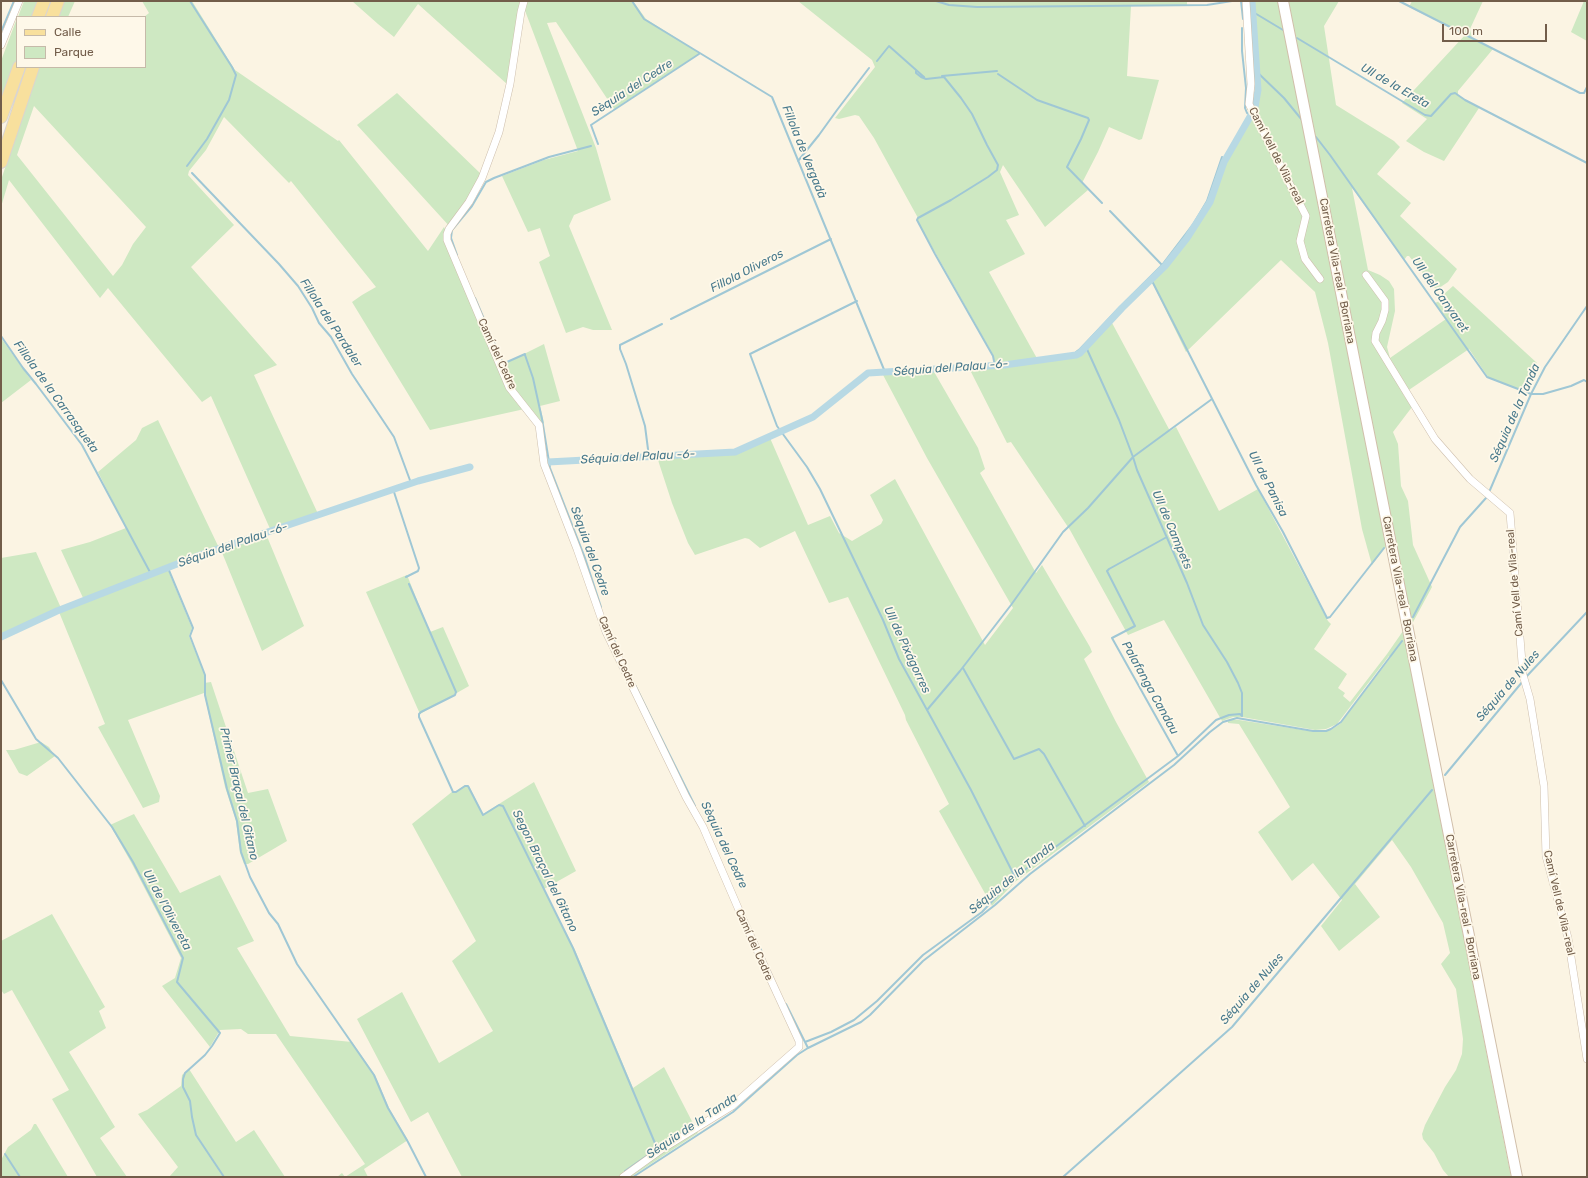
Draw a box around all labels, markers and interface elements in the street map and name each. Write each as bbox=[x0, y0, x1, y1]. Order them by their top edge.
legend bbox=[16, 16, 146, 68]
scale bar bbox=[1444, 16, 1549, 42]
text: 100 m bbox=[1449, 24, 1483, 38]
text: Calle bbox=[54, 25, 81, 39]
text: Parque bbox=[54, 45, 94, 59]
water label: Sèquia del Cedre bbox=[589, 56, 675, 120]
water label: Ull de la Ereta bbox=[1358, 60, 1432, 112]
water label: Fillola de Vergadà bbox=[779, 103, 829, 201]
street label: Camí Vell de Vila-real bbox=[1246, 105, 1306, 207]
street label: Carretera Vila-real - Borriana bbox=[1316, 197, 1358, 345]
water label: Fillola Oliveros bbox=[708, 246, 786, 296]
water label: Ull del Canyaret bbox=[1409, 255, 1471, 335]
water label: Fillola del Pardaler bbox=[297, 276, 365, 370]
street label: Camí del Cedre bbox=[475, 316, 519, 392]
water label: Fillola de la Carrasqueta bbox=[10, 338, 102, 456]
water label: Séquia del Palau -6- bbox=[893, 357, 1009, 379]
water label: Séquia de la Tanda bbox=[1487, 361, 1543, 465]
water label: Séquia del Palau -6- bbox=[580, 447, 696, 467]
water label: Ull de Panisa bbox=[1245, 449, 1291, 519]
water label: Ull de Campets bbox=[1149, 488, 1195, 572]
water label: Sèquia del Cedre bbox=[567, 504, 613, 598]
street label: Carretera Vila-real - Borriana bbox=[1379, 515, 1421, 663]
water label: Séquia del Palau -6- bbox=[176, 519, 290, 571]
street label: Camí Vell de Vila-real bbox=[1504, 529, 1526, 637]
water label: Ull de Pixágorres bbox=[881, 604, 933, 696]
street label: Camí del Cedre bbox=[595, 614, 639, 690]
water label: Palafanga Candau bbox=[1118, 639, 1182, 737]
water label: Séquia de Nules bbox=[1473, 647, 1543, 725]
water label: Primer Braçal del Gitano bbox=[217, 726, 261, 862]
water label: Sèquia del Cedre bbox=[698, 799, 750, 891]
water label: Segon Braçal del Gitano bbox=[509, 808, 581, 934]
street label: Carretera Vila-real - Borriana bbox=[1442, 833, 1484, 981]
water label: Séquia de la Tanda bbox=[966, 839, 1058, 917]
street label: Camí Vell de Vila-real bbox=[1540, 849, 1578, 957]
water label: Ull de l'Olivereta bbox=[140, 867, 194, 953]
street label: Camí del Cedre bbox=[732, 907, 776, 983]
water label: Séquia de Nules bbox=[1217, 950, 1287, 1028]
water label: Séquia de la Tanda bbox=[644, 1090, 740, 1162]

